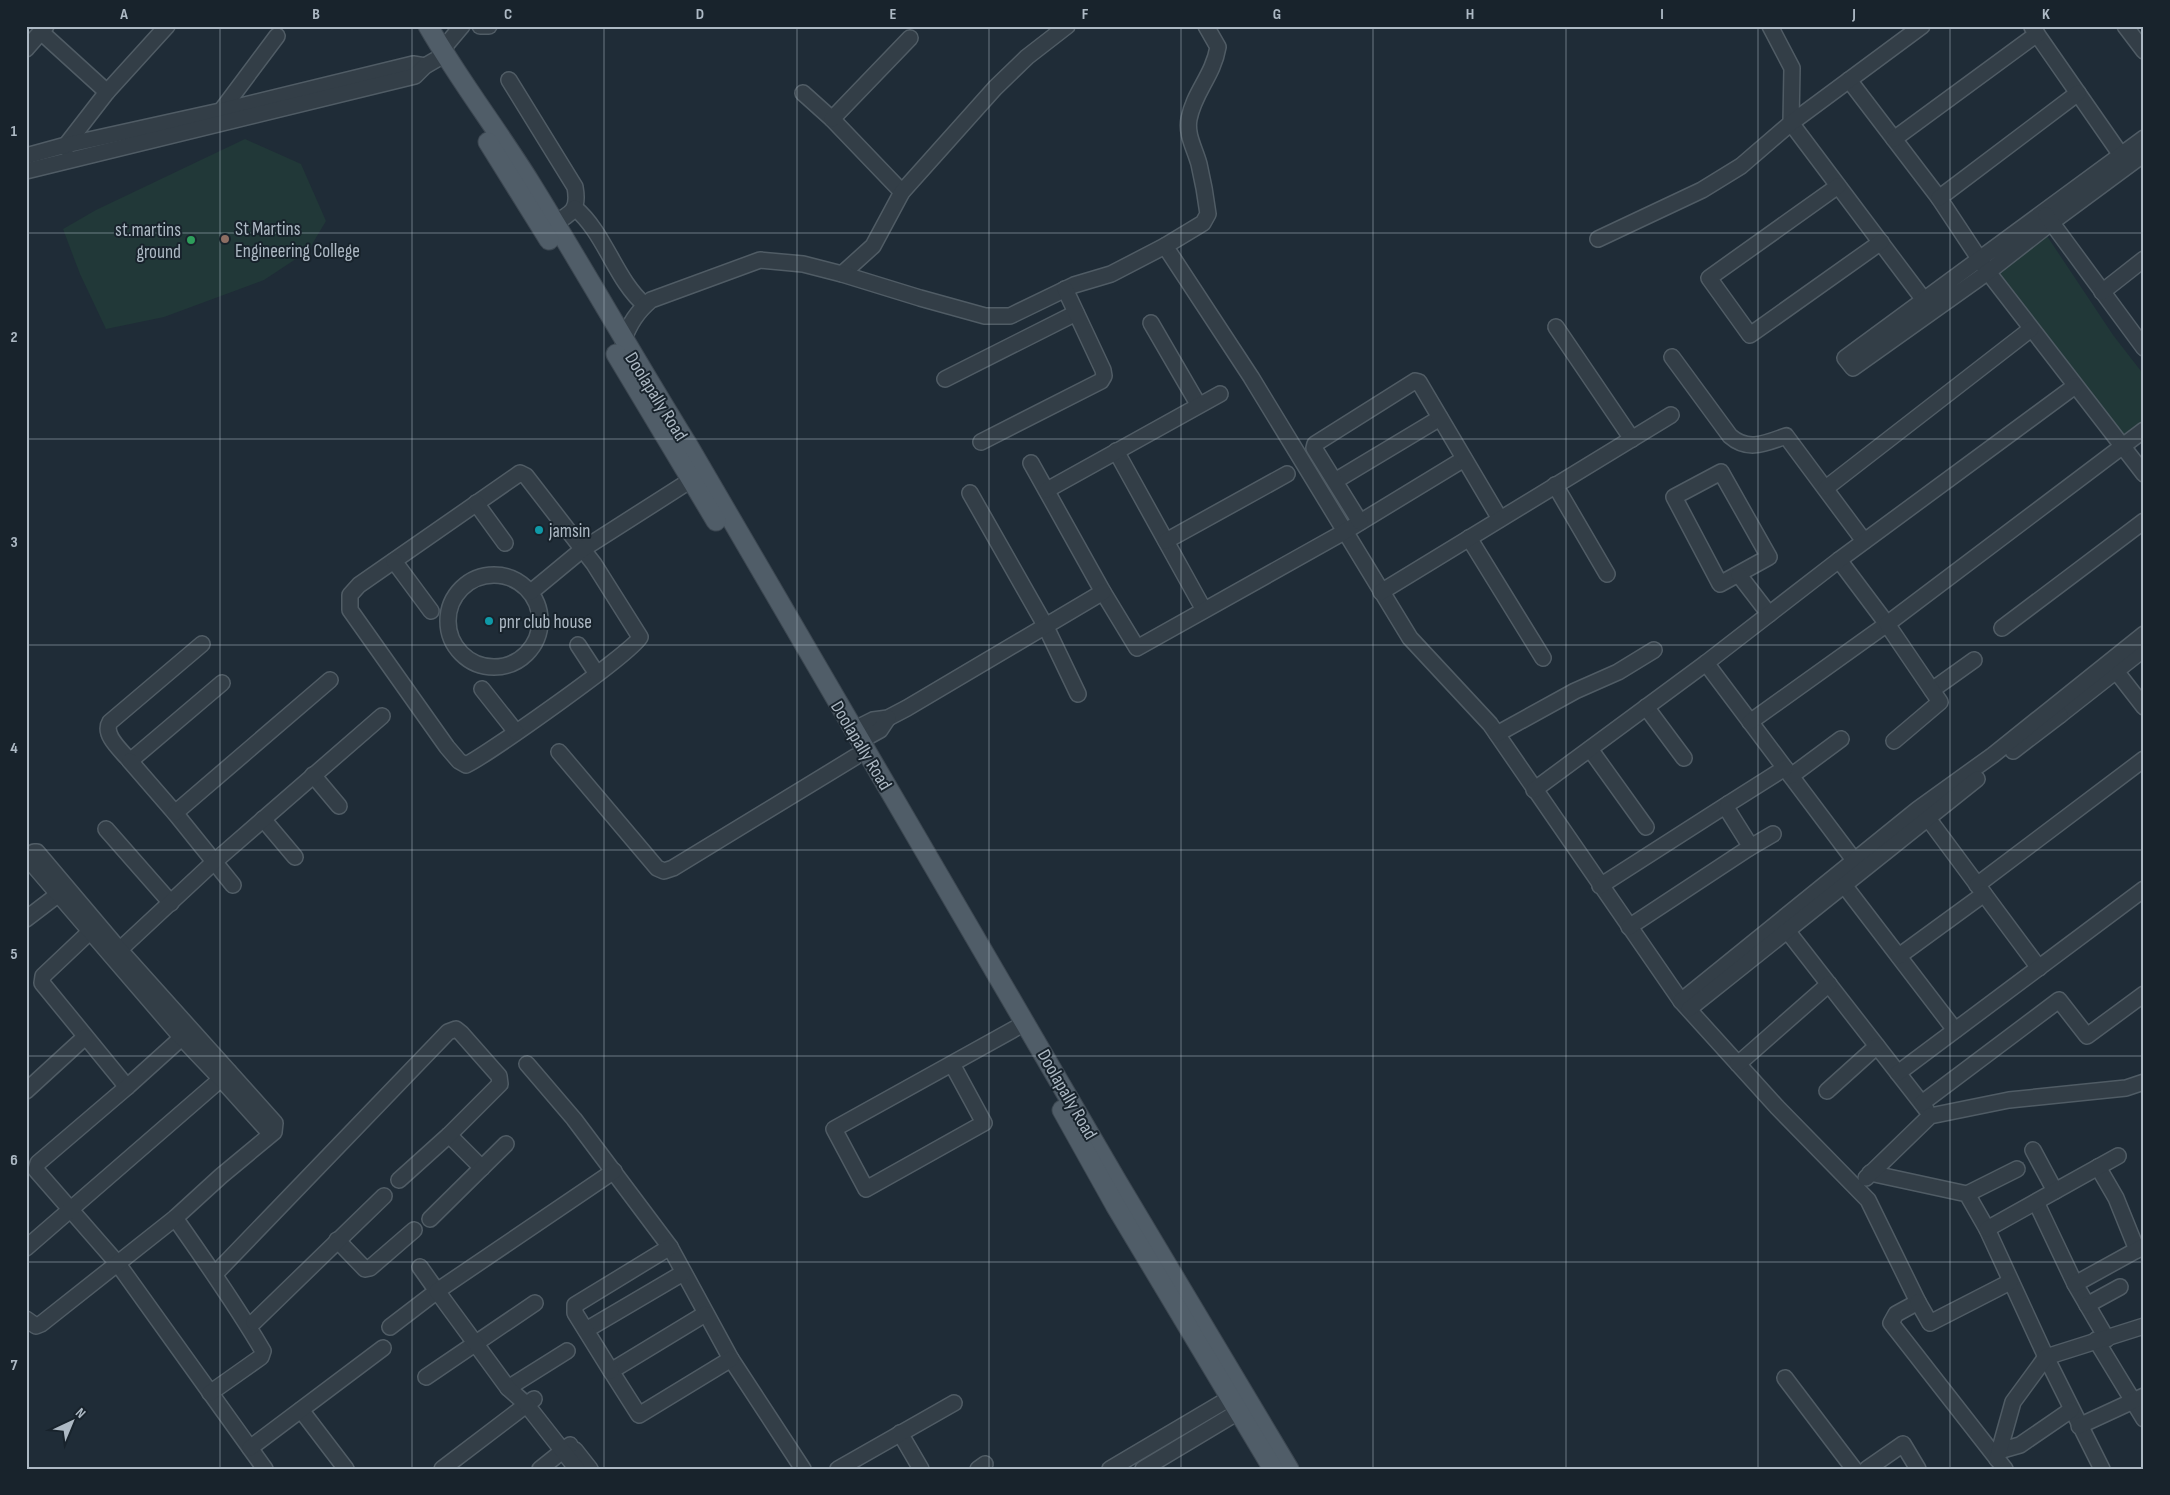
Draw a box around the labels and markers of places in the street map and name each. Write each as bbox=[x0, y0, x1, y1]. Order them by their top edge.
place label: St Martins Engineering College bbox=[235, 218, 360, 263]
place label: st.martins ground bbox=[115, 219, 181, 264]
marker: St Martins Engineering College bbox=[219, 233, 231, 245]
marker: st.martins ground bbox=[185, 234, 197, 246]
place label: jamsin bbox=[548, 520, 590, 543]
marker: jamsin bbox=[533, 524, 545, 536]
place label: pnr club house bbox=[499, 611, 592, 634]
marker: pnr club house bbox=[483, 615, 495, 627]

